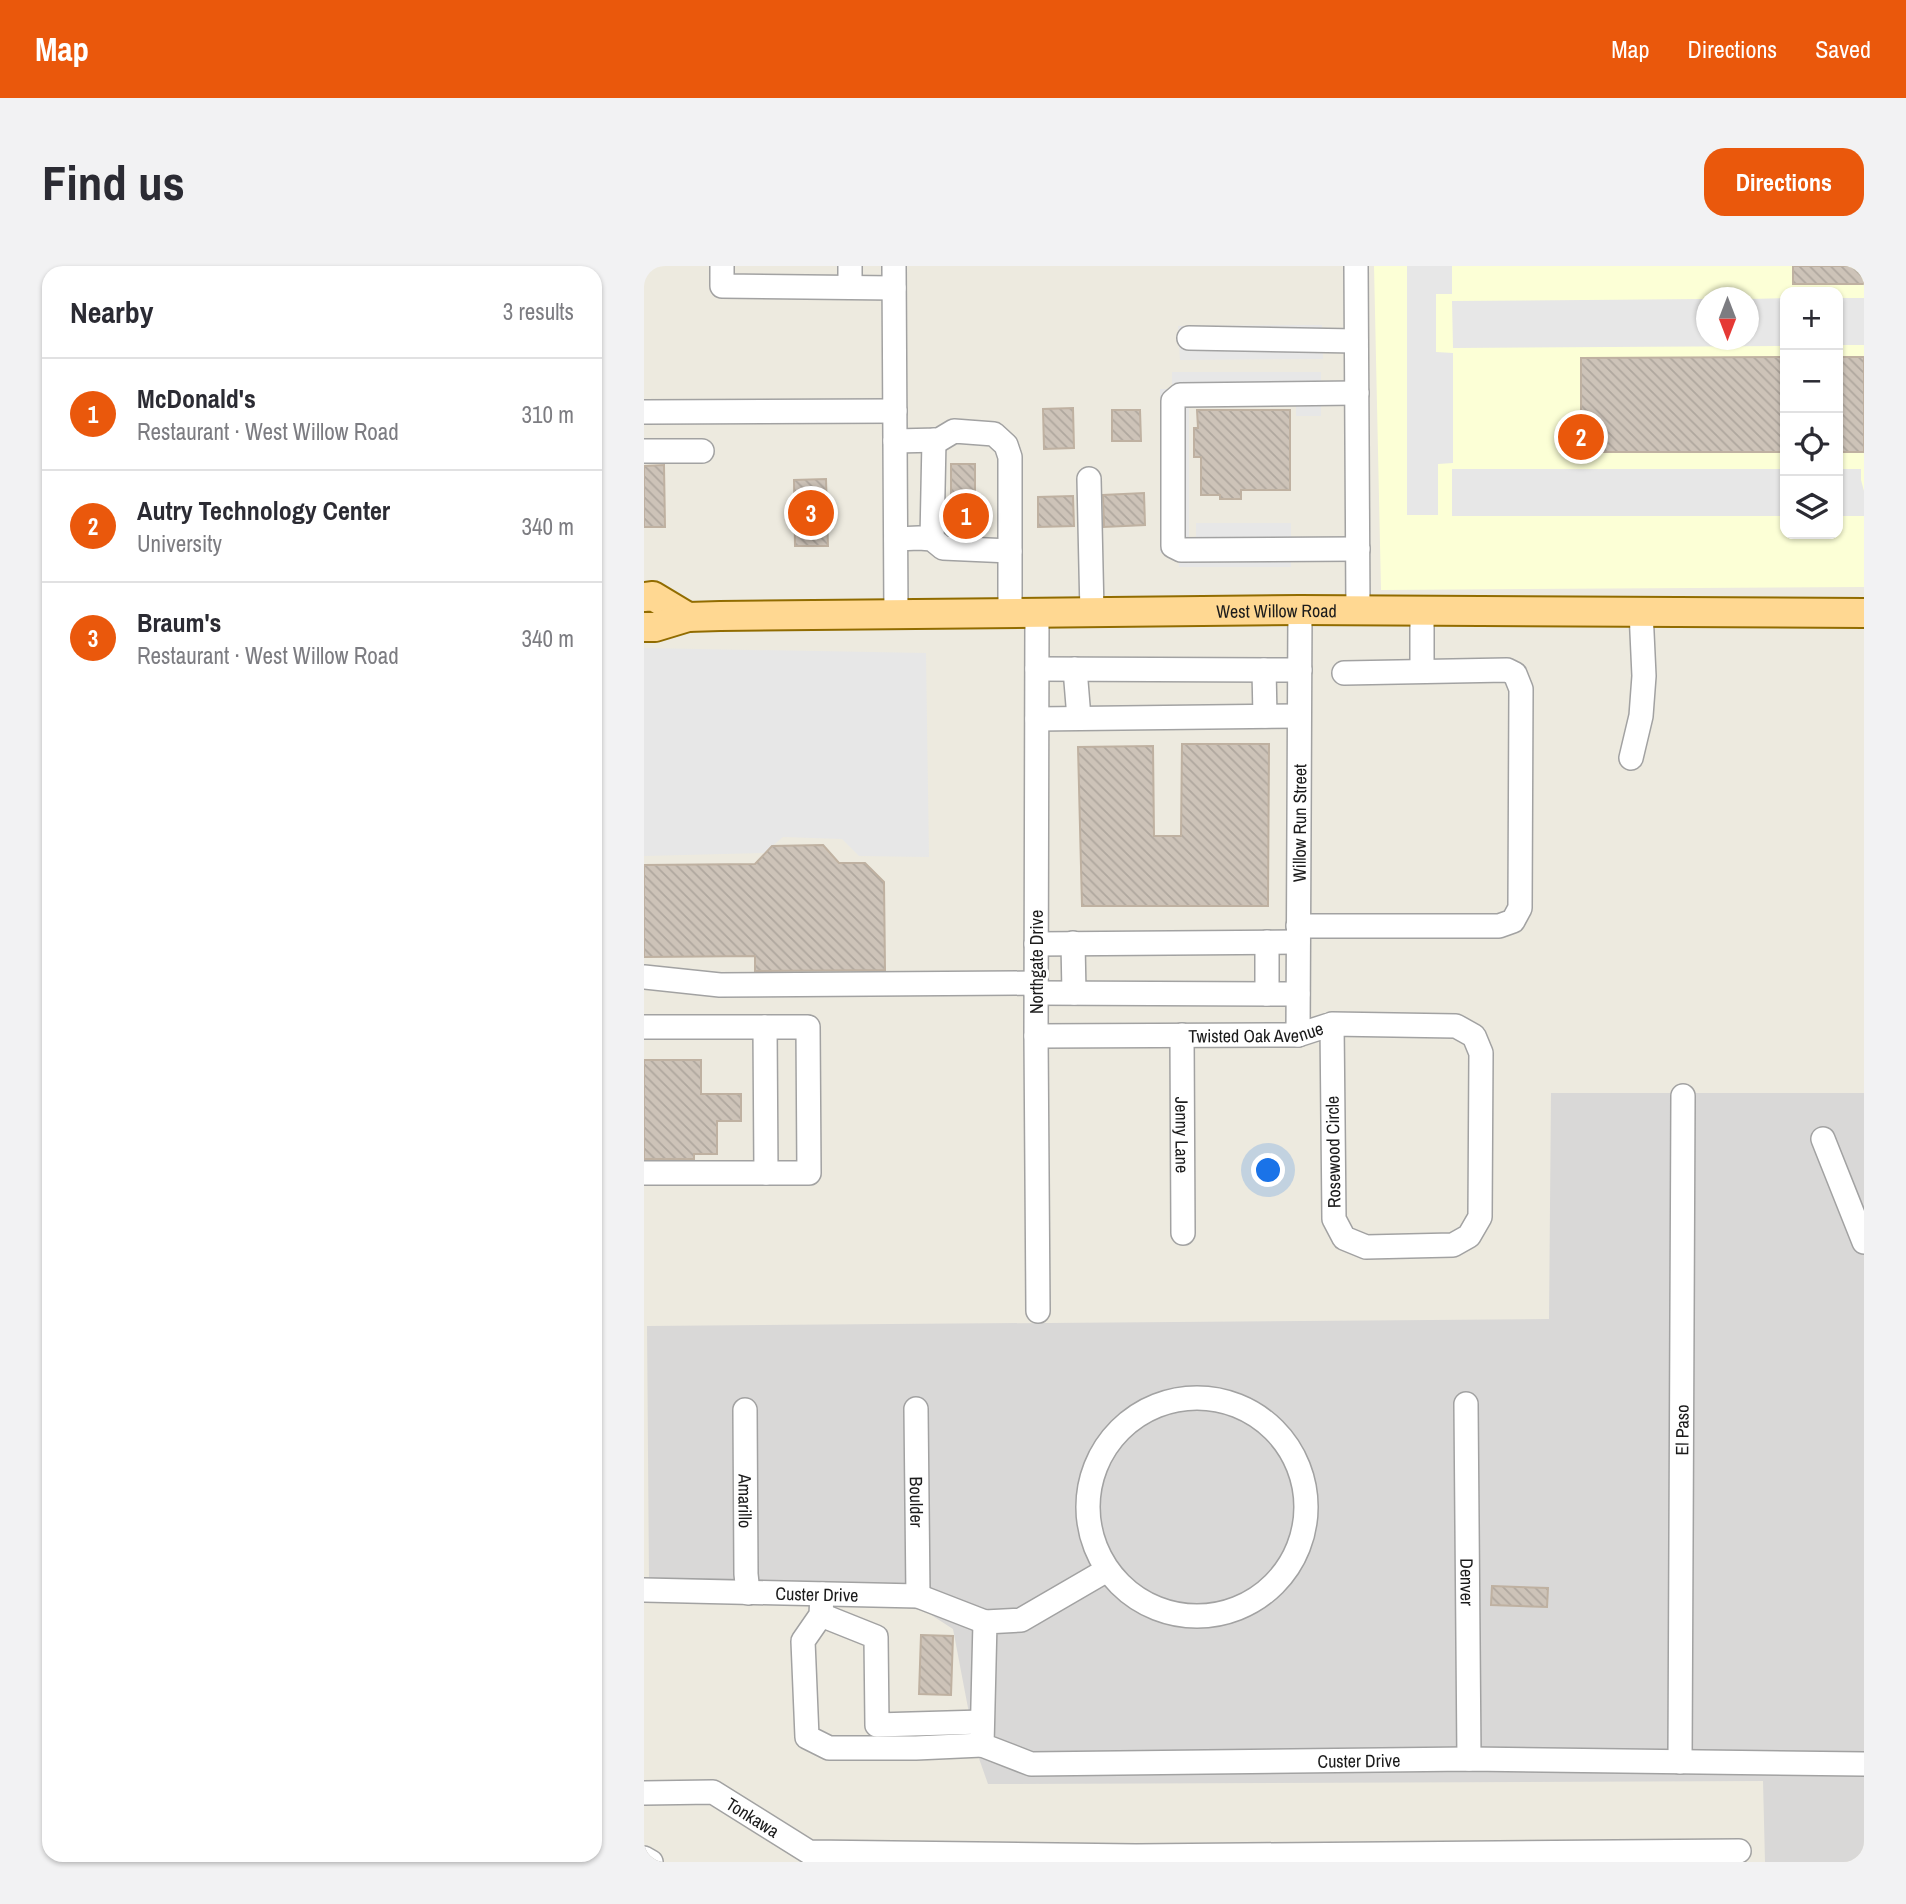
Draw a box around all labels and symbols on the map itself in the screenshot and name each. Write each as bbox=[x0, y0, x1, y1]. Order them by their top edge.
north arrow bbox=[1696, 287, 1759, 350]
pin: 2 bbox=[1558, 411, 1604, 463]
pin: 3 bbox=[788, 487, 834, 539]
pin: 1 bbox=[943, 490, 989, 542]
street label: West Willow Road bbox=[1216, 597, 1337, 623]
street label: Willow Run Street bbox=[1286, 764, 1312, 882]
street label: Northgate Drive bbox=[1024, 910, 1049, 1014]
street label: Twisted Oak Avenue bbox=[1188, 1015, 1326, 1048]
street label: Rosewood Circle bbox=[1320, 1096, 1346, 1208]
street label: Jenny Lane bbox=[1170, 1097, 1195, 1173]
your location bbox=[1251, 1153, 1285, 1187]
street label: El Paso bbox=[1669, 1404, 1694, 1456]
street label: Amarillo bbox=[733, 1473, 758, 1528]
street label: Boulder bbox=[904, 1476, 930, 1528]
street label: Denver bbox=[1455, 1558, 1480, 1606]
street label: Custer Drive bbox=[775, 1580, 859, 1607]
street label: Custer Drive bbox=[1317, 1747, 1400, 1773]
street label: Tonkawa bbox=[722, 1791, 784, 1843]

